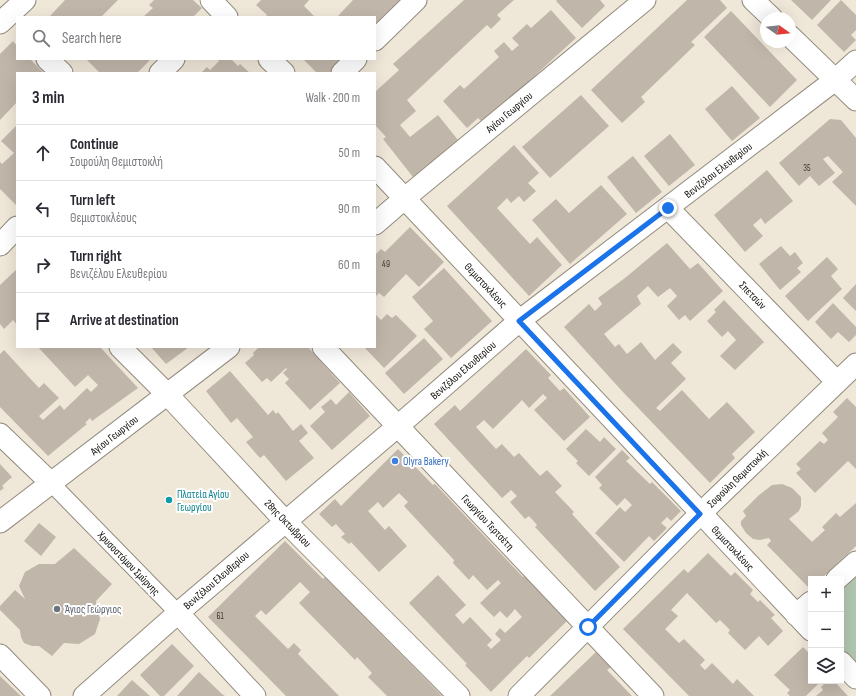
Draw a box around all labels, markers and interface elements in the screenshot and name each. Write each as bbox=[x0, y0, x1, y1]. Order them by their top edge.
north arrow bbox=[760, 12, 796, 48]
search box bbox=[16, 16, 376, 60]
icon: search bbox=[30, 27, 52, 49]
text: Search here bbox=[62, 29, 122, 48]
text: 3 min bbox=[32, 88, 65, 108]
street label: Αγίου Γεωργίου bbox=[483, 89, 536, 136]
text: Walk · 200 m bbox=[305, 90, 360, 106]
text: Continue bbox=[70, 135, 119, 154]
street label: Βενιζέλου Ελευθερίου bbox=[682, 140, 755, 201]
icon: ahead bbox=[32, 142, 54, 164]
text: 50 m bbox=[339, 145, 360, 161]
text: Σοφούλη Θεμιστοκλή bbox=[70, 154, 163, 170]
house number: 35 bbox=[803, 163, 811, 174]
text: Turn left bbox=[70, 191, 115, 210]
icon: left bbox=[32, 198, 54, 220]
route end bbox=[659, 199, 677, 217]
text: 90 m bbox=[338, 201, 360, 217]
text: Θεμιστοκλέους bbox=[70, 210, 137, 226]
text: Turn right bbox=[70, 247, 122, 266]
icon: right bbox=[32, 254, 54, 276]
text: 60 m bbox=[338, 257, 360, 273]
house number: 49 bbox=[382, 259, 390, 270]
street label: Θεμιστοκλέους bbox=[462, 260, 510, 310]
text: Βενιζέλου Ελευθερίου bbox=[70, 266, 167, 282]
street label: Σπετσών bbox=[736, 279, 769, 312]
icon: arrive bbox=[32, 310, 54, 332]
text: Arrive at destination bbox=[70, 311, 179, 330]
street label: Βενιζέλου Ελευθερίου bbox=[428, 338, 499, 402]
street label: Αγίου Γεωργίου bbox=[87, 412, 141, 459]
street label: Σοφούλη Θεμιστοκλή bbox=[705, 446, 770, 510]
place label: Olyra Bakery bbox=[403, 455, 450, 468]
marker: Olyra Bakery bbox=[390, 456, 400, 466]
place label: Πλατεία Αγίου Γεωργίου bbox=[177, 488, 230, 514]
street label: Γεωργίου Τερτσέτη bbox=[459, 492, 517, 553]
marker: Πλατεία Αγίου Γεωργίου bbox=[164, 495, 174, 505]
street label: 28ης Οκτωβρίου bbox=[262, 497, 314, 550]
street label: Θεμιστοκλέους bbox=[709, 523, 757, 573]
street label: Χρυσοστόμου Σμύρνης bbox=[94, 528, 162, 598]
street label: Βενιζέλου Ελευθερίου bbox=[181, 548, 252, 612]
map controls bbox=[808, 576, 844, 684]
button: + bbox=[808, 576, 844, 612]
place label: Άγιος Γεώργιος bbox=[65, 603, 121, 616]
marker: Άγιος Γεώργιος bbox=[52, 604, 62, 614]
house number: 61 bbox=[216, 611, 224, 622]
button: − bbox=[808, 612, 844, 648]
route start bbox=[579, 618, 597, 636]
button: layers bbox=[808, 648, 844, 684]

